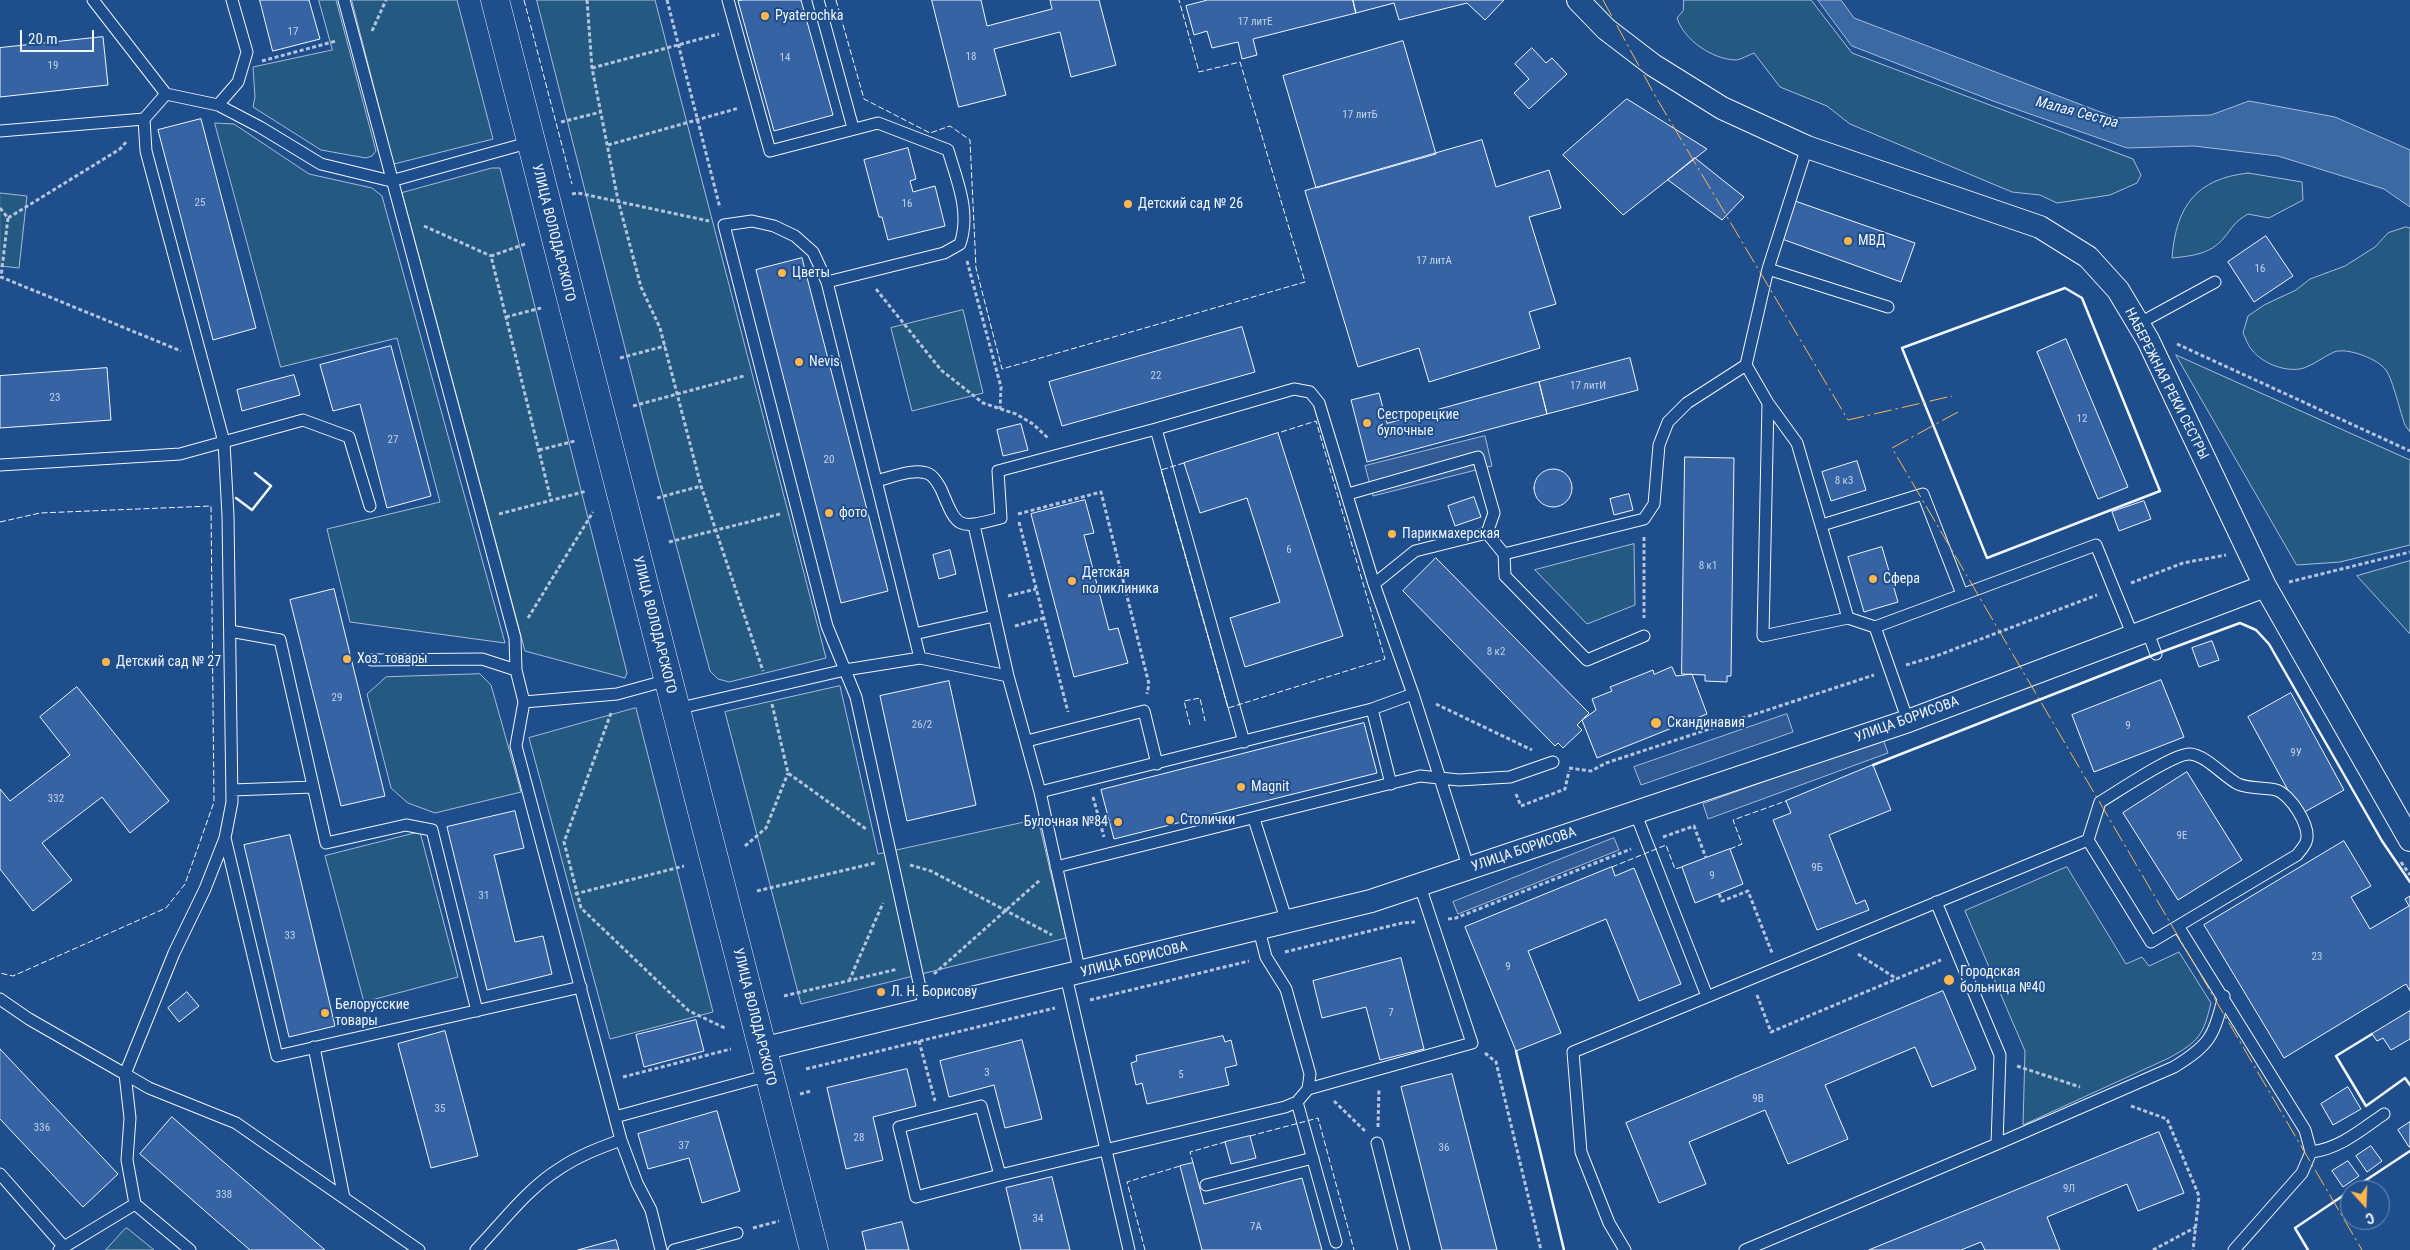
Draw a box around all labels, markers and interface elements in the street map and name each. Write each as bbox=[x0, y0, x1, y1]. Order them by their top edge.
place label: Pyaterochka bbox=[775, 8, 843, 24]
marker: Pyaterochka bbox=[759, 10, 771, 22]
house number: 17 литЕ bbox=[1238, 15, 1272, 29]
scale bar bbox=[22, 20, 96, 52]
house number: 17 bbox=[288, 25, 298, 39]
text: 20 m bbox=[28, 30, 58, 48]
house number: 18 bbox=[966, 50, 976, 64]
house number: 14 bbox=[780, 51, 790, 65]
house number: 19 bbox=[48, 59, 58, 73]
water label: Малая Сестра bbox=[2034, 93, 2120, 133]
house number: 17 литБ bbox=[1342, 108, 1378, 122]
street label: УЛИЦА ВОЛОДАРСКОГО bbox=[528, 162, 578, 304]
house number: 25 bbox=[195, 196, 205, 210]
place label: Детский сад № 26 bbox=[1138, 196, 1243, 212]
house number: 16 bbox=[902, 197, 912, 211]
marker: Детский сад № 26 bbox=[1122, 198, 1134, 210]
place label: МВД bbox=[1858, 233, 1885, 249]
marker: МВД bbox=[1842, 235, 1854, 247]
house number: 17 литА bbox=[1416, 254, 1452, 268]
house number: 16 bbox=[2255, 262, 2265, 276]
place label: Цветы bbox=[792, 265, 830, 281]
marker: Цветы bbox=[776, 267, 788, 279]
street label: НАБЕРЕЖНАЯ РЕКИ СЕСТРЫ bbox=[2120, 305, 2212, 463]
place label: Nevis bbox=[809, 354, 840, 370]
marker: Nevis bbox=[793, 356, 805, 368]
house number: 22 bbox=[1151, 369, 1161, 383]
house number: 17 литИ bbox=[1570, 379, 1606, 393]
house number: 23 bbox=[50, 391, 60, 405]
place label: Сестрорецкие булочные bbox=[1377, 407, 1459, 440]
house number: 12 bbox=[2077, 412, 2087, 426]
marker: Сестрорецкие булочные bbox=[1361, 417, 1373, 429]
house number: 27 bbox=[388, 433, 398, 447]
house number: 20 bbox=[824, 453, 834, 467]
house number: 8 к3 bbox=[1835, 474, 1853, 488]
place label: фото bbox=[839, 505, 867, 521]
marker: фото bbox=[823, 507, 835, 519]
place label: Парикмахерская bbox=[1402, 526, 1500, 542]
marker: Парикмахерская bbox=[1386, 528, 1398, 540]
house number: 6 bbox=[1286, 543, 1292, 557]
street label: УЛИЦА ВОЛОДАРСКОГО bbox=[629, 554, 679, 696]
house number: 8 к1 bbox=[1699, 559, 1717, 573]
place label: Детская поликлиника bbox=[1082, 565, 1159, 598]
place label: Сфера bbox=[1883, 571, 1920, 587]
marker: Сфера bbox=[1867, 573, 1879, 585]
marker: Детская поликлиника bbox=[1066, 575, 1078, 587]
house number: 8 к2 bbox=[1487, 645, 1505, 659]
place label: Хоз. товары bbox=[357, 651, 428, 667]
marker: Хоз. товары bbox=[341, 653, 353, 665]
place label: Детский сад № 27 bbox=[116, 654, 221, 670]
marker: Детский сад № 27 bbox=[100, 656, 112, 668]
house number: 29 bbox=[332, 691, 342, 705]
street label: УЛИЦА БОРИСОВА bbox=[1853, 693, 1961, 747]
place label: Скандинавия bbox=[1667, 715, 1745, 731]
marker: Скандинавия bbox=[1649, 716, 1663, 730]
house number: 26/2 bbox=[912, 718, 932, 732]
house number: 9 bbox=[2125, 719, 2131, 733]
house number: 9У bbox=[2290, 746, 2302, 760]
place label: Magnit bbox=[1251, 779, 1289, 795]
marker: Magnit bbox=[1235, 781, 1247, 793]
house number: 332 bbox=[48, 792, 64, 806]
place label: Столички bbox=[1180, 812, 1235, 828]
place label: Булочная №84 bbox=[1024, 814, 1108, 830]
marker: Столички bbox=[1164, 814, 1176, 826]
marker: Булочная №84 bbox=[1112, 816, 1124, 828]
street label: УЛИЦА БОРИСОВА bbox=[1469, 824, 1579, 876]
house number: 9Е bbox=[2177, 829, 2187, 843]
house number: 9Б bbox=[1811, 861, 1823, 875]
house number: 9 bbox=[1709, 869, 1715, 883]
house number: 31 bbox=[479, 889, 489, 903]
house number: 33 bbox=[285, 929, 295, 943]
street label: УЛИЦА БОРИСОВА bbox=[1079, 939, 1189, 981]
street label: УЛИЦА ВОЛОДАРСКОГО bbox=[729, 946, 779, 1088]
house number: 23 bbox=[2312, 950, 2322, 964]
house number: 9 bbox=[1505, 960, 1511, 974]
place label: Городская больница №40 bbox=[1960, 964, 2045, 996]
marker: Городская больница №40 bbox=[1942, 973, 1956, 987]
place label: Л. Н. Борисову bbox=[891, 984, 977, 1000]
marker: Л. Н. Борисову bbox=[875, 986, 887, 998]
place label: Белорусские товары bbox=[335, 997, 409, 1030]
house number: 7 bbox=[1388, 1006, 1394, 1020]
marker: Белорусские товары bbox=[319, 1007, 331, 1019]
house number: 3 bbox=[984, 1066, 990, 1080]
house number: 5 bbox=[1178, 1068, 1184, 1082]
house number: 9В bbox=[1752, 1092, 1764, 1106]
house number: 35 bbox=[435, 1102, 445, 1116]
house number: 336 bbox=[34, 1121, 50, 1135]
house number: 28 bbox=[854, 1131, 864, 1145]
house number: 37 bbox=[679, 1139, 689, 1153]
house number: 36 bbox=[1439, 1141, 1449, 1155]
north arrow bbox=[2340, 1180, 2390, 1230]
house number: 9Л bbox=[2063, 1182, 2075, 1196]
house number: 338 bbox=[216, 1188, 232, 1202]
text: С bbox=[2363, 1209, 2376, 1227]
house number: 34 bbox=[1033, 1212, 1043, 1226]
house number: 7А bbox=[1250, 1220, 1262, 1234]

